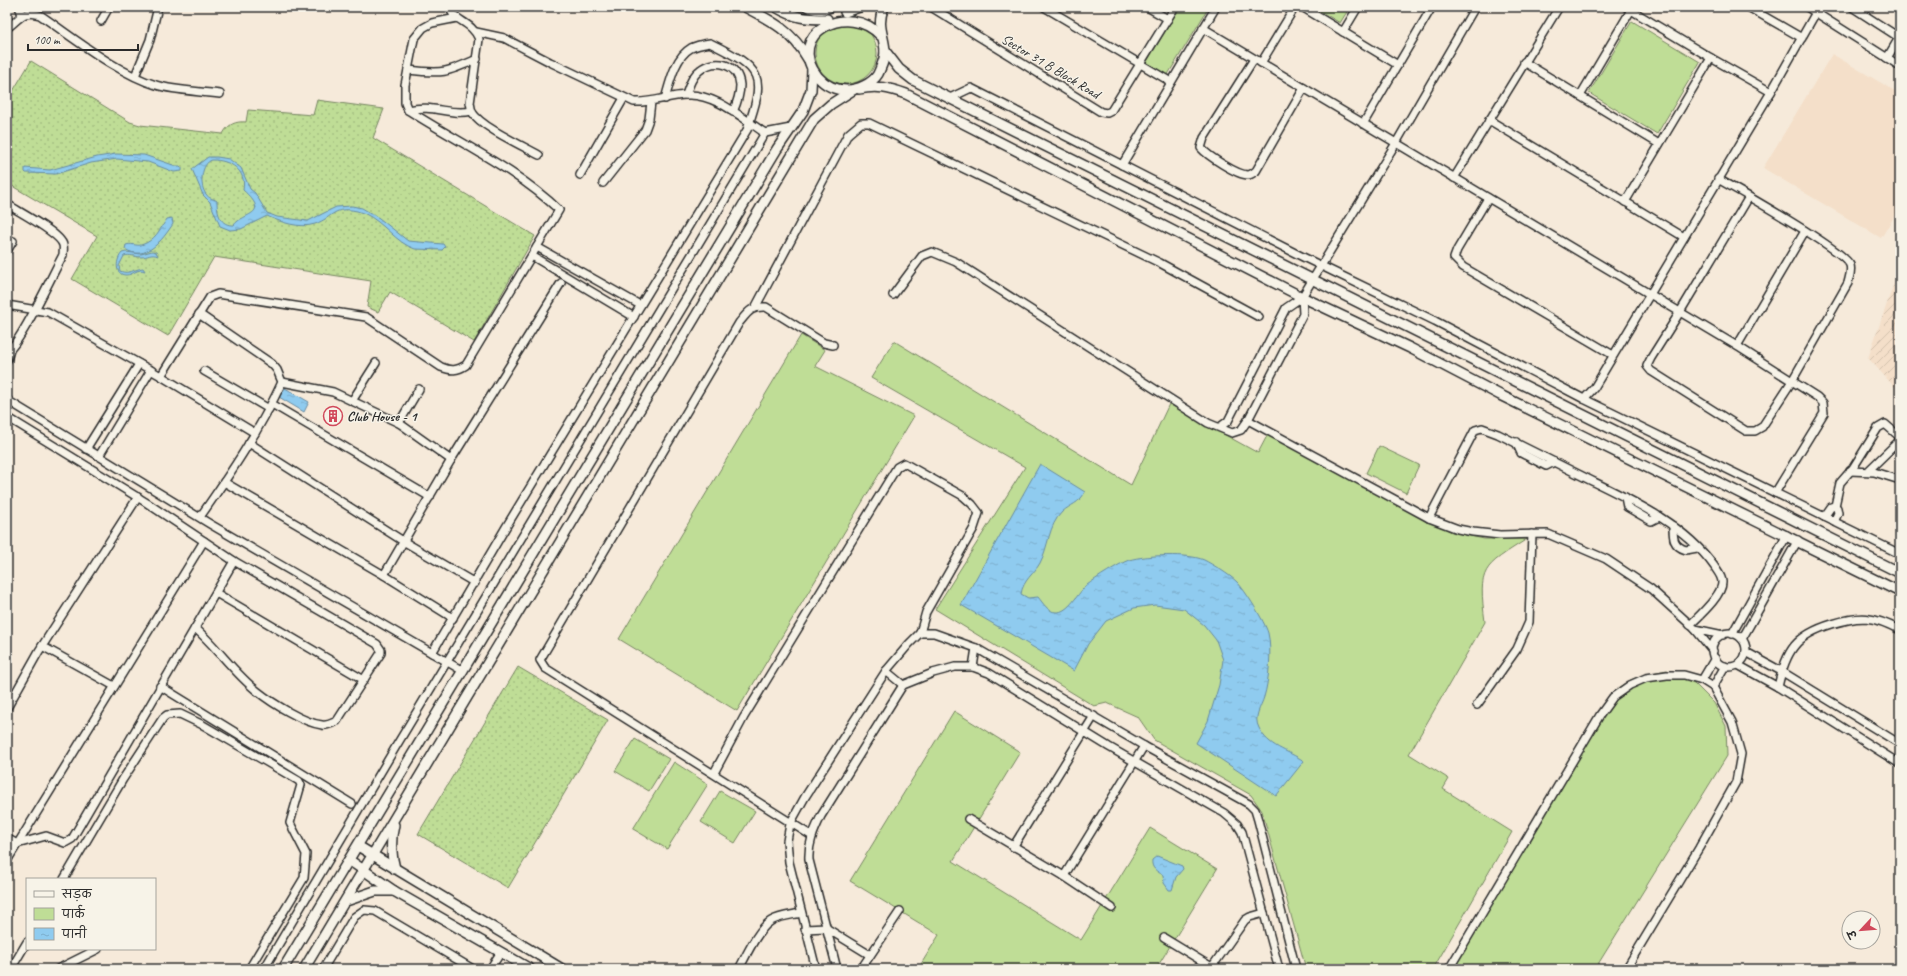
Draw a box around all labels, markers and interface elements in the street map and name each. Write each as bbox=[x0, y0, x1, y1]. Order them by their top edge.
scale bar bbox=[28, 26, 138, 52]
street label: Sector 31 B Block Road bbox=[999, 30, 1105, 104]
text: 100 m bbox=[34, 32, 61, 48]
building icon: Club House - 1 bbox=[322, 405, 344, 427]
place label: Club House - 1 bbox=[347, 408, 418, 425]
legend bbox=[26, 878, 156, 950]
text: सड़क bbox=[61, 886, 93, 902]
text: पार्क bbox=[61, 904, 86, 922]
north arrow bbox=[1841, 910, 1881, 950]
text: पानी bbox=[61, 925, 87, 942]
text: उ bbox=[1843, 927, 1860, 942]

